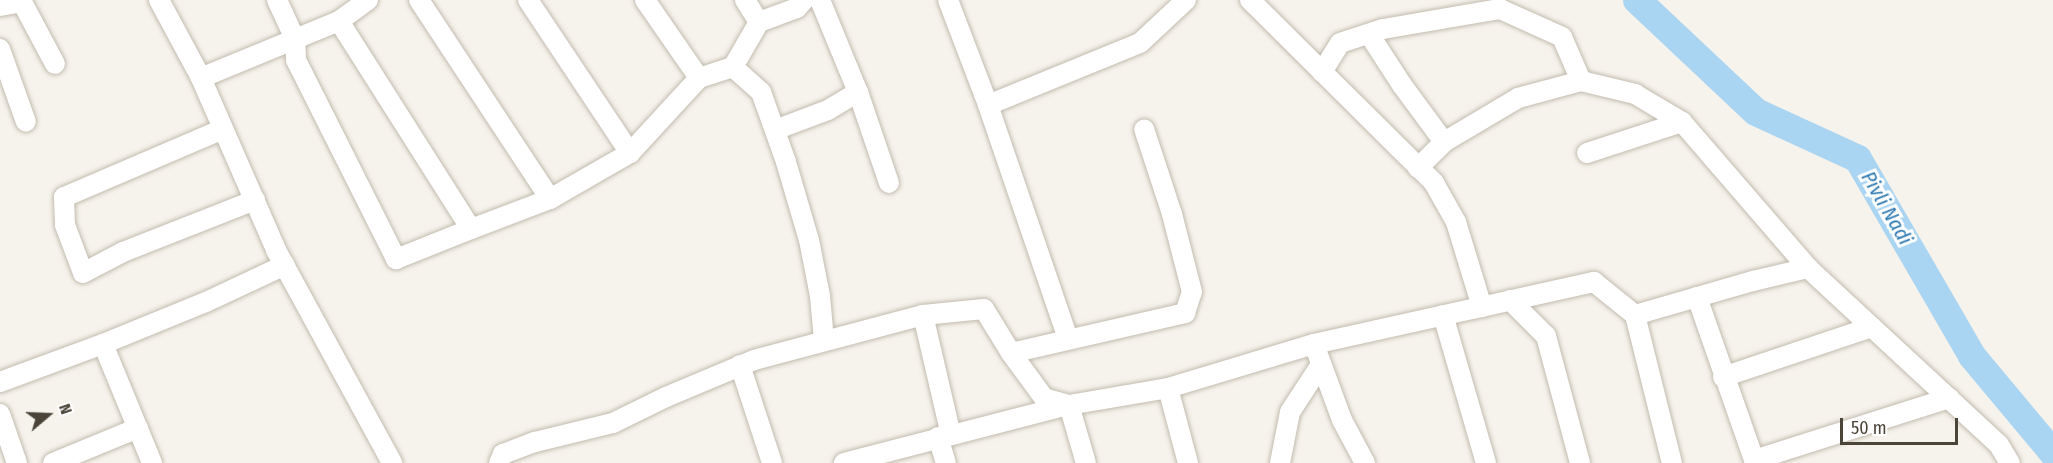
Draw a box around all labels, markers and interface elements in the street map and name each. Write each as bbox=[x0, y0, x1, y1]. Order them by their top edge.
water label: Pivli Nadi bbox=[1856, 167, 1918, 249]
north arrow bbox=[18, 385, 78, 445]
text: N bbox=[55, 401, 76, 417]
scale bar bbox=[1843, 406, 1962, 444]
text: 50 m bbox=[1851, 417, 1887, 439]

